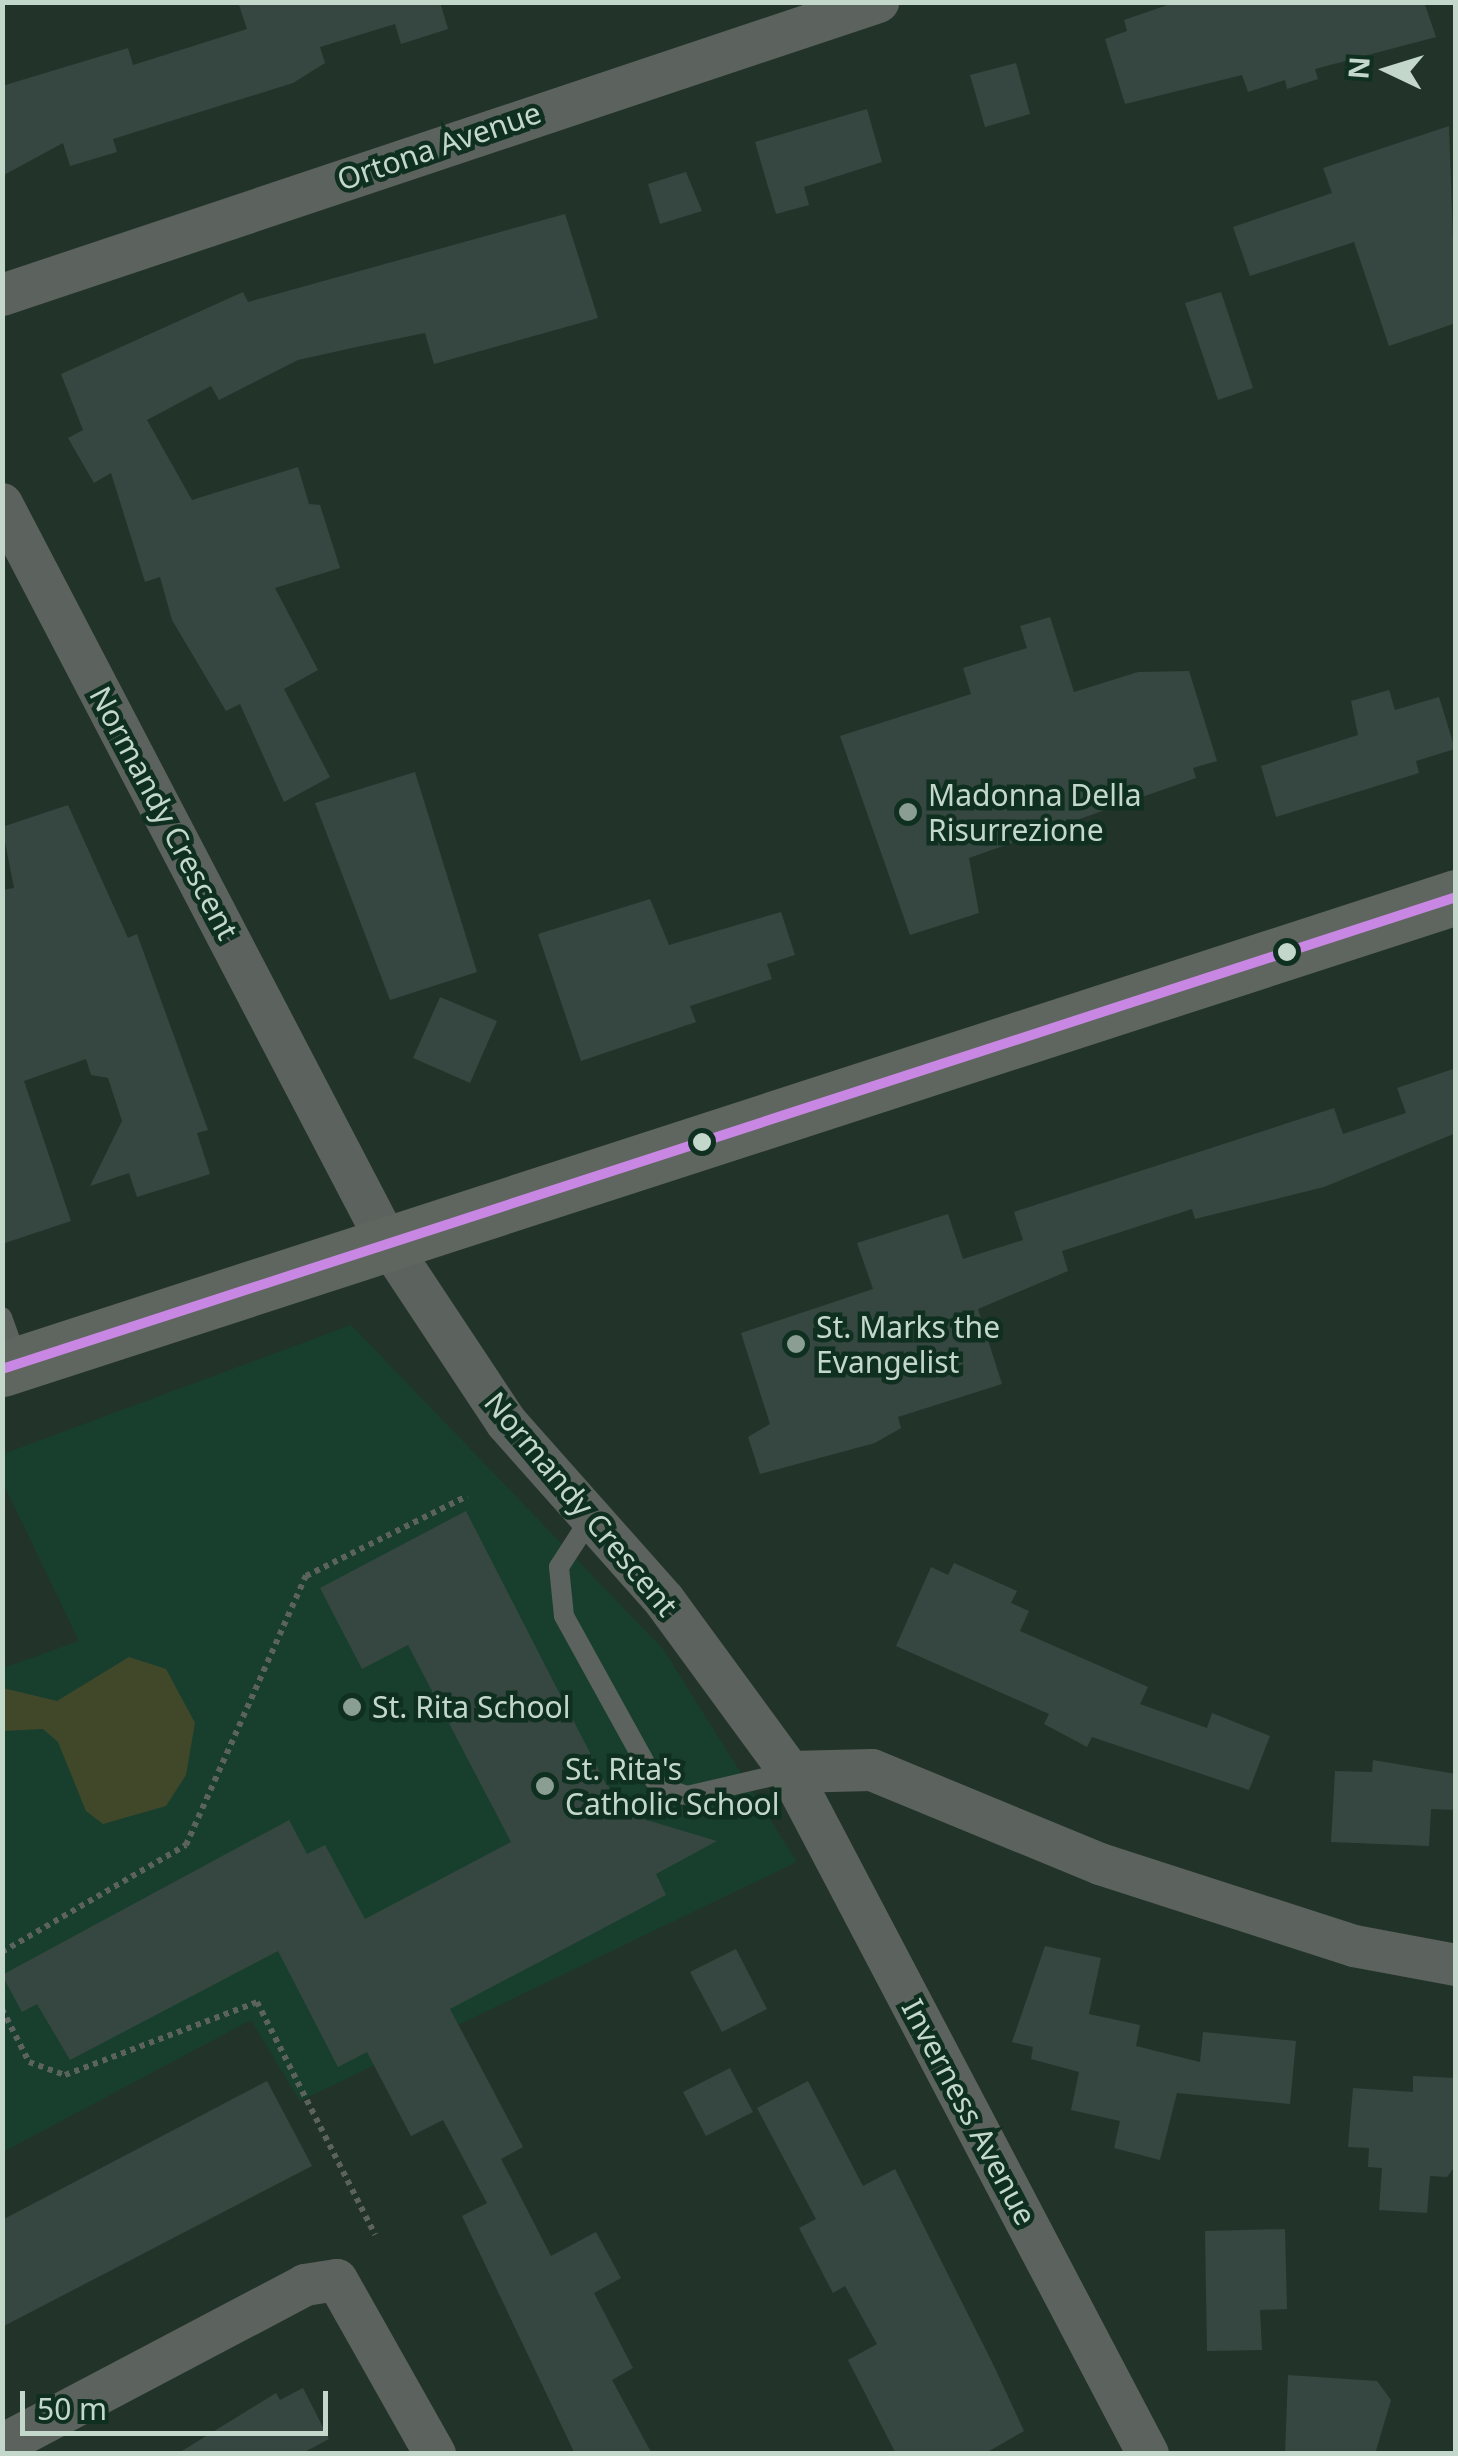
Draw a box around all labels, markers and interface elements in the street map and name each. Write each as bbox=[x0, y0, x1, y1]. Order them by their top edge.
north arrow bbox=[1338, 20, 1438, 120]
text: N bbox=[1338, 55, 1378, 81]
street label: Ortona Avenue bbox=[332, 94, 546, 198]
street label: Normandy Crescent bbox=[82, 680, 246, 946]
place label: Madonna Della Risurrezione bbox=[928, 777, 1141, 848]
marker: Madonna Della Risurrezione bbox=[897, 801, 919, 823]
unlabelled marker bbox=[1277, 942, 1297, 962]
unlabelled marker bbox=[692, 1132, 712, 1152]
place label: St. Marks the Evangelist bbox=[816, 1309, 1000, 1380]
marker: St. Marks the Evangelist bbox=[785, 1333, 807, 1355]
street label: Normandy Crescent bbox=[477, 1385, 685, 1623]
place label: St. Rita School bbox=[372, 1689, 570, 1725]
marker: St. Rita School bbox=[341, 1696, 363, 1718]
place label: St. Rita's Catholic School bbox=[565, 1751, 779, 1822]
marker: St. Rita's Catholic School bbox=[534, 1775, 556, 1797]
street label: Inverness Avenue bbox=[894, 1993, 1044, 2231]
scale bar bbox=[25, 2371, 332, 2433]
text: 50 m bbox=[37, 2388, 107, 2429]

